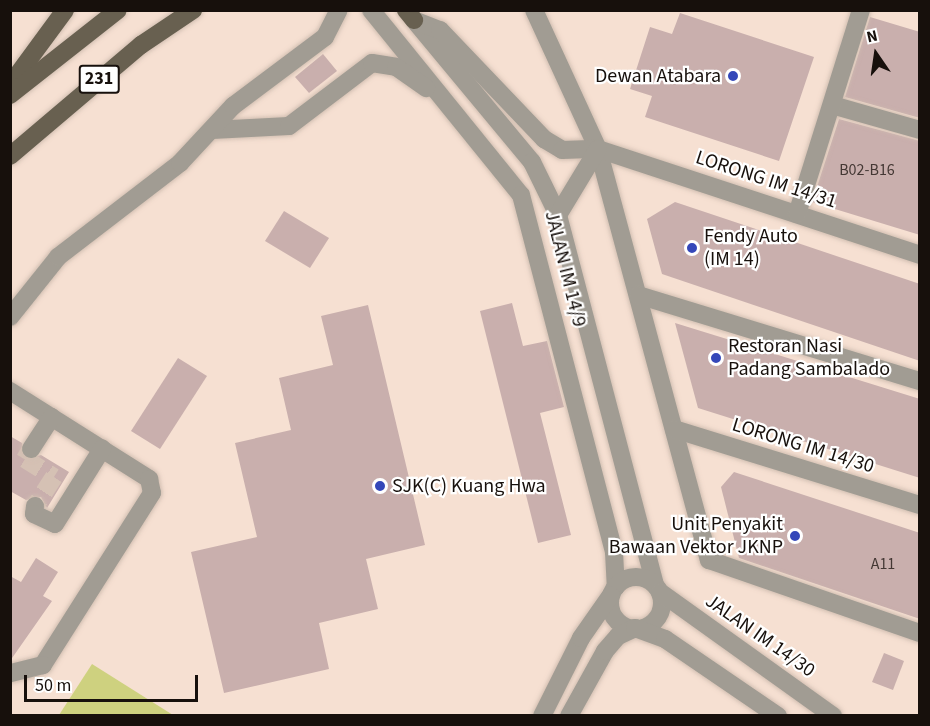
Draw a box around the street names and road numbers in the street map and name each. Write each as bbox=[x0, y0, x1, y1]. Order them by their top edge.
road number: 231 bbox=[78, 64, 120, 94]
street label: LORONG IM 14/31 bbox=[692, 146, 840, 214]
street label: JALAN IM 14/9 bbox=[539, 209, 591, 329]
street label: LORONG IM 14/30 bbox=[729, 413, 877, 479]
street label: JALAN IM 14/30 bbox=[700, 589, 820, 683]

